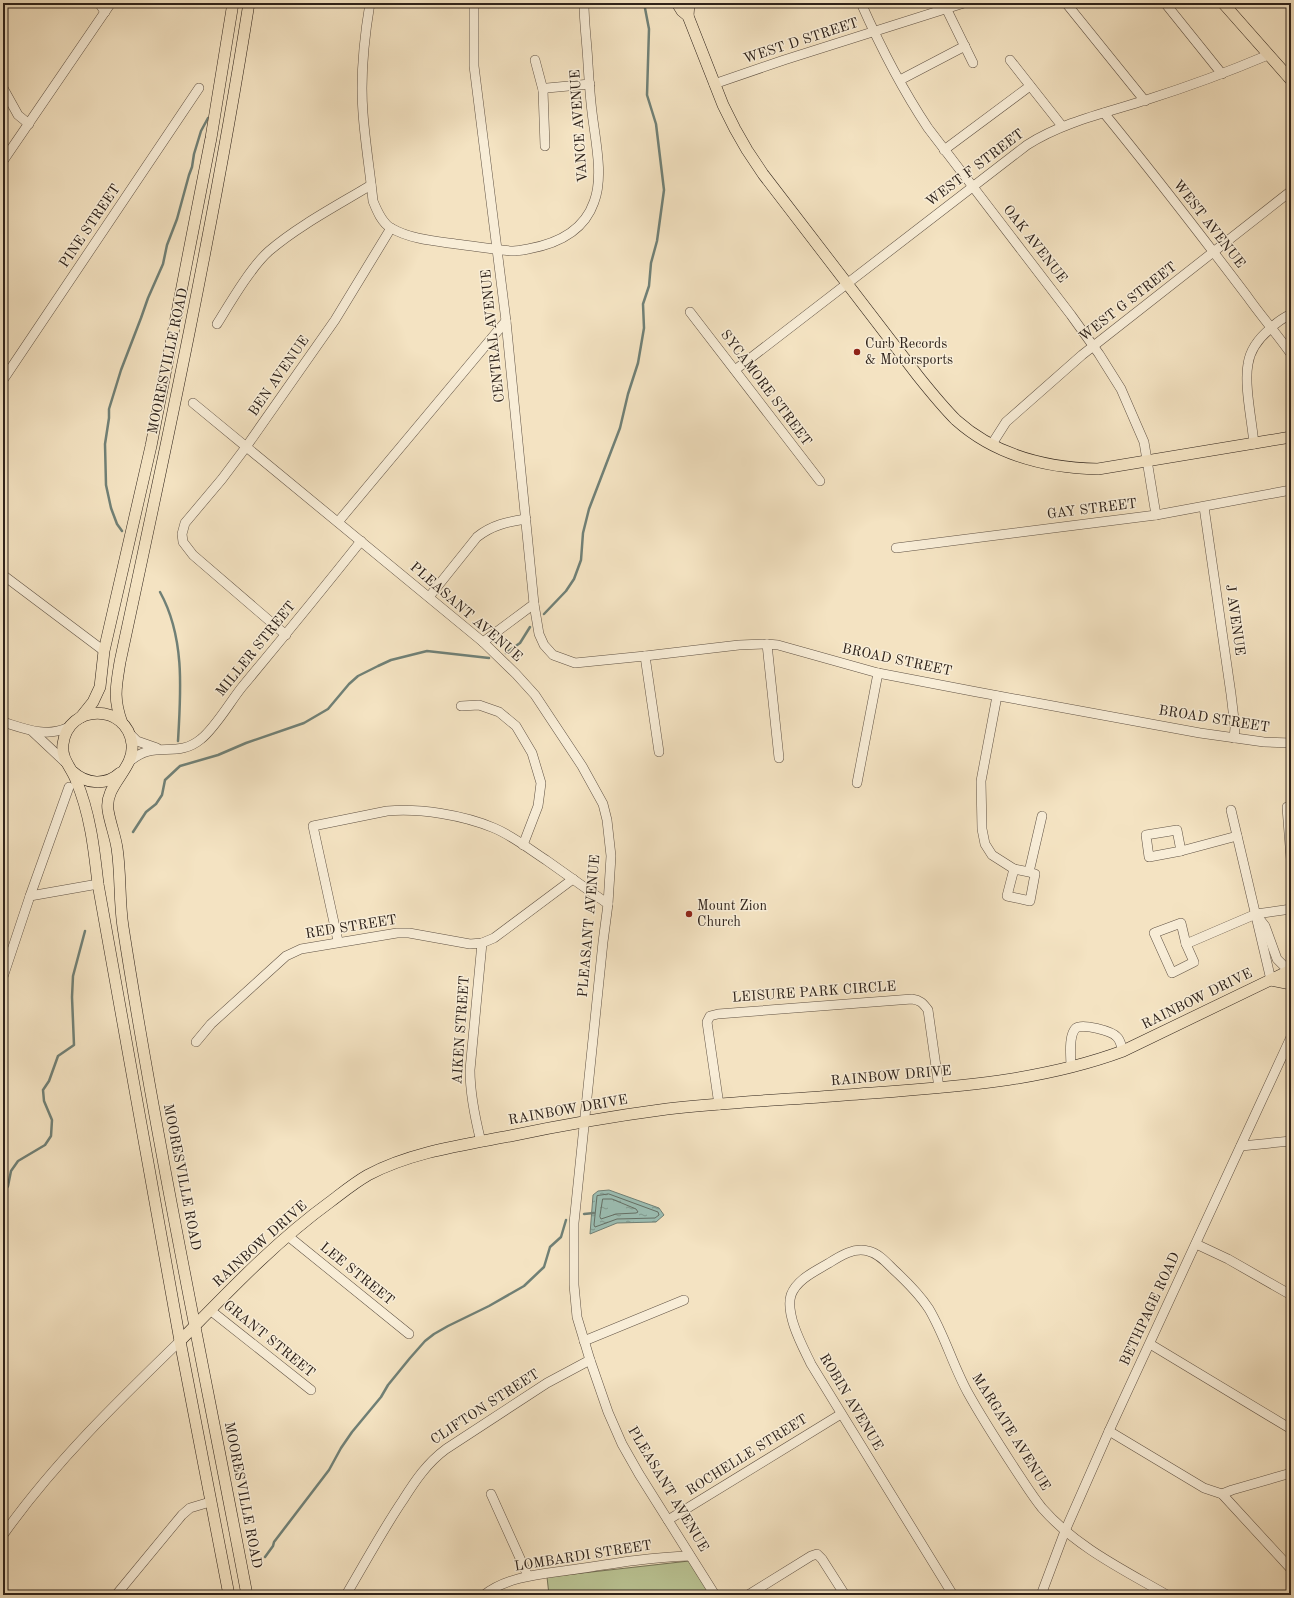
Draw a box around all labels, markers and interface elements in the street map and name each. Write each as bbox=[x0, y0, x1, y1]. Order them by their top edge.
street label: WEST D STREET bbox=[742, 16, 860, 66]
street label: VANCE AVENUE bbox=[568, 69, 590, 183]
street label: WEST F STREET bbox=[923, 127, 1027, 209]
street label: WEST AVENUE bbox=[1170, 177, 1248, 271]
street label: PINE STREET bbox=[57, 182, 123, 270]
street label: OAK AVENUE bbox=[1000, 202, 1070, 286]
street label: WEST G STREET bbox=[1077, 260, 1179, 344]
street label: CENTRAL AVENUE bbox=[479, 269, 507, 403]
street label: MOORESVILLE ROAD bbox=[146, 287, 190, 435]
street label: SYCAMORE STREET bbox=[718, 327, 814, 449]
street label: BEN AVENUE bbox=[246, 333, 312, 419]
place label: Curb Records & Motorsports bbox=[865, 337, 953, 367]
marker: Curb Records & Motorsports bbox=[852, 347, 862, 357]
street label: GAY STREET bbox=[1046, 497, 1138, 521]
street label: PLEASANT AVENUE bbox=[407, 560, 525, 664]
street label: J AVENUE bbox=[1223, 584, 1247, 656]
street label: MILLER STREET bbox=[214, 599, 298, 699]
street label: BROAD STREET bbox=[841, 641, 953, 679]
street label: BROAD STREET bbox=[1157, 703, 1271, 735]
street label: PLEASANT AVENUE bbox=[576, 854, 602, 998]
place label: Mount Zion Church bbox=[697, 899, 767, 929]
marker: Mount Zion Church bbox=[684, 909, 694, 919]
street label: RED STREET bbox=[304, 913, 398, 941]
street label: RAINBOW DRIVE bbox=[1139, 966, 1255, 1032]
street label: AIKEN STREET bbox=[450, 975, 472, 1085]
street label: LEISURE PARK CIRCLE bbox=[731, 979, 897, 1005]
street label: RAINBOW DRIVE bbox=[830, 1064, 952, 1088]
street label: RAINBOW DRIVE bbox=[507, 1093, 629, 1127]
street label: MOORESVILLE ROAD bbox=[161, 1103, 203, 1252]
street label: RAINBOW DRIVE bbox=[210, 1198, 310, 1290]
street label: LEE STREET bbox=[317, 1240, 397, 1308]
street label: BETHPAGE ROAD bbox=[1118, 1250, 1182, 1368]
street label: GRANT STREET bbox=[220, 1298, 318, 1380]
street label: ROBIN AVENUE bbox=[817, 1351, 885, 1453]
street label: CLIFTON STREET bbox=[428, 1367, 542, 1447]
street label: MARGATE AVENUE bbox=[969, 1371, 1053, 1493]
street label: ROCHELLE STREET bbox=[684, 1412, 810, 1498]
street label: MOORESVILLE ROAD bbox=[222, 1421, 264, 1570]
street label: PLEASANT AVENUE bbox=[625, 1424, 711, 1554]
street label: LOMBARDI STREET bbox=[513, 1538, 653, 1574]

